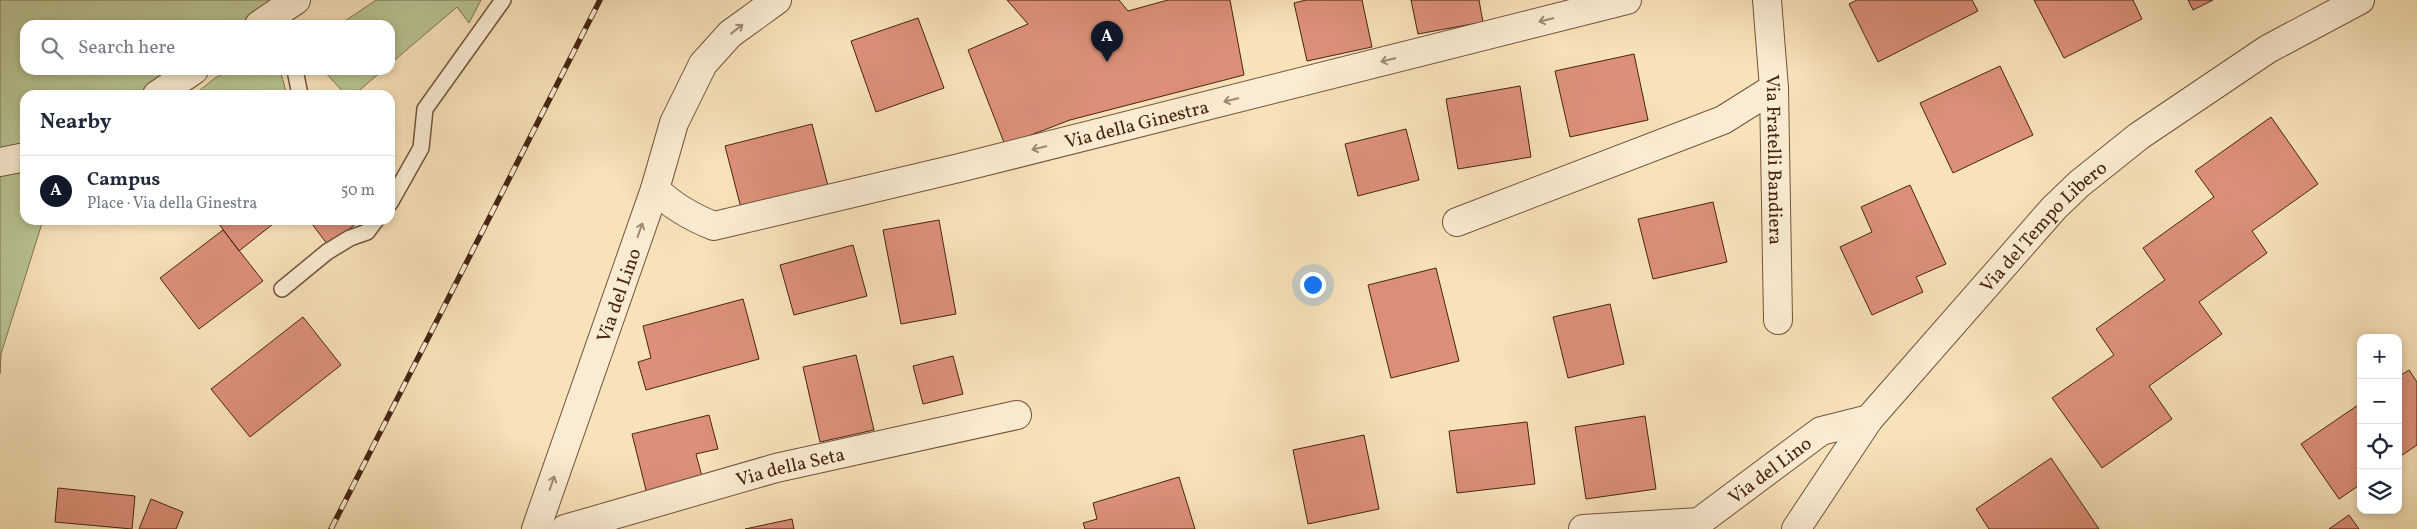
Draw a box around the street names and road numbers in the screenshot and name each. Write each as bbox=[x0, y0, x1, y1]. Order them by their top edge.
street label: Via Fratelli Bandiera bbox=[1758, 74, 1788, 245]
street label: Via della Ginestra bbox=[1062, 95, 1212, 156]
street label: Via del Tempo Libero bbox=[1975, 156, 2113, 299]
street label: Via del Lino bbox=[591, 245, 648, 346]
street label: Via del Lino bbox=[1723, 431, 1818, 511]
street label: Via della Seta bbox=[733, 442, 848, 494]

